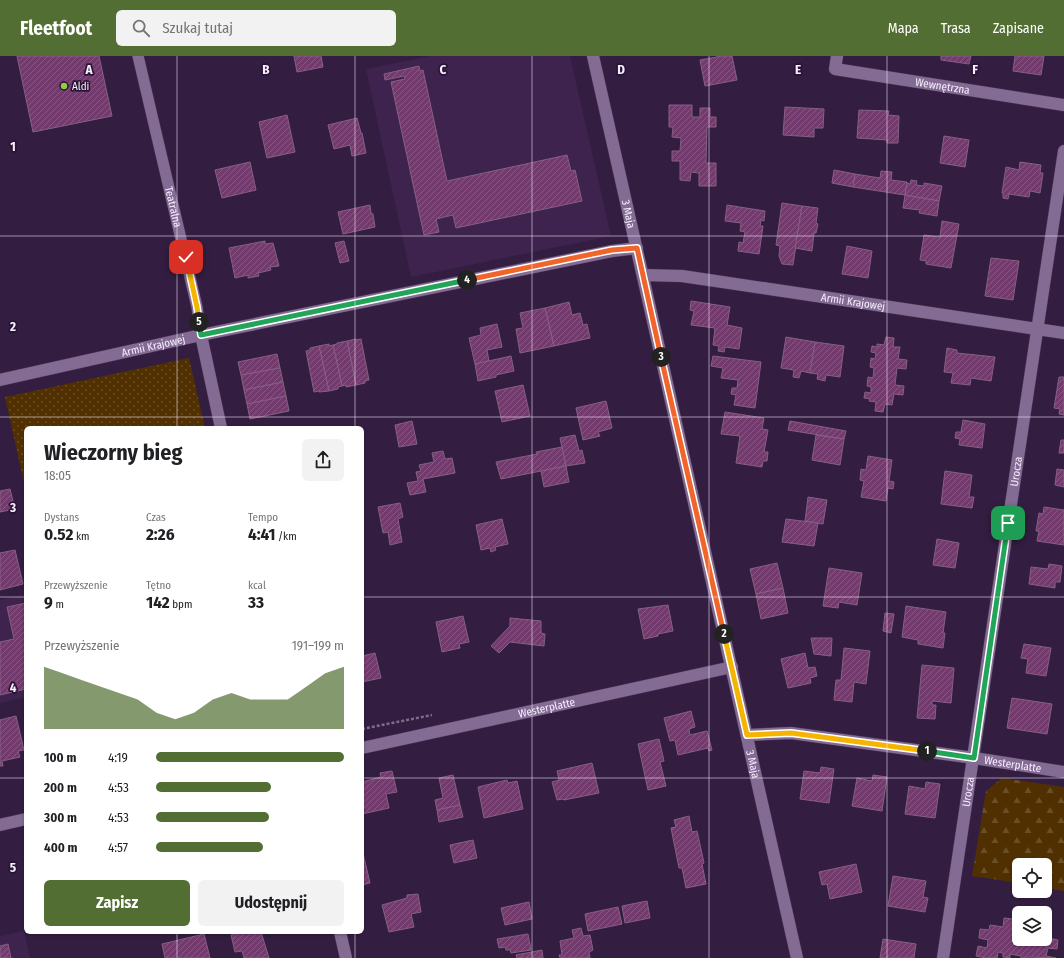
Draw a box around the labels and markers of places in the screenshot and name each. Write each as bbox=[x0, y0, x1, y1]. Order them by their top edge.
place label: Aldi bbox=[72, 80, 90, 93]
marker: Aldi bbox=[59, 81, 69, 91]
pin bbox=[169, 240, 203, 274]
pin: 4 bbox=[457, 270, 477, 290]
pin: 5 bbox=[189, 312, 209, 332]
pin: 3 bbox=[651, 347, 671, 367]
pin bbox=[991, 506, 1025, 540]
pin: 2 bbox=[714, 624, 734, 644]
pin: 1 bbox=[917, 741, 937, 761]

